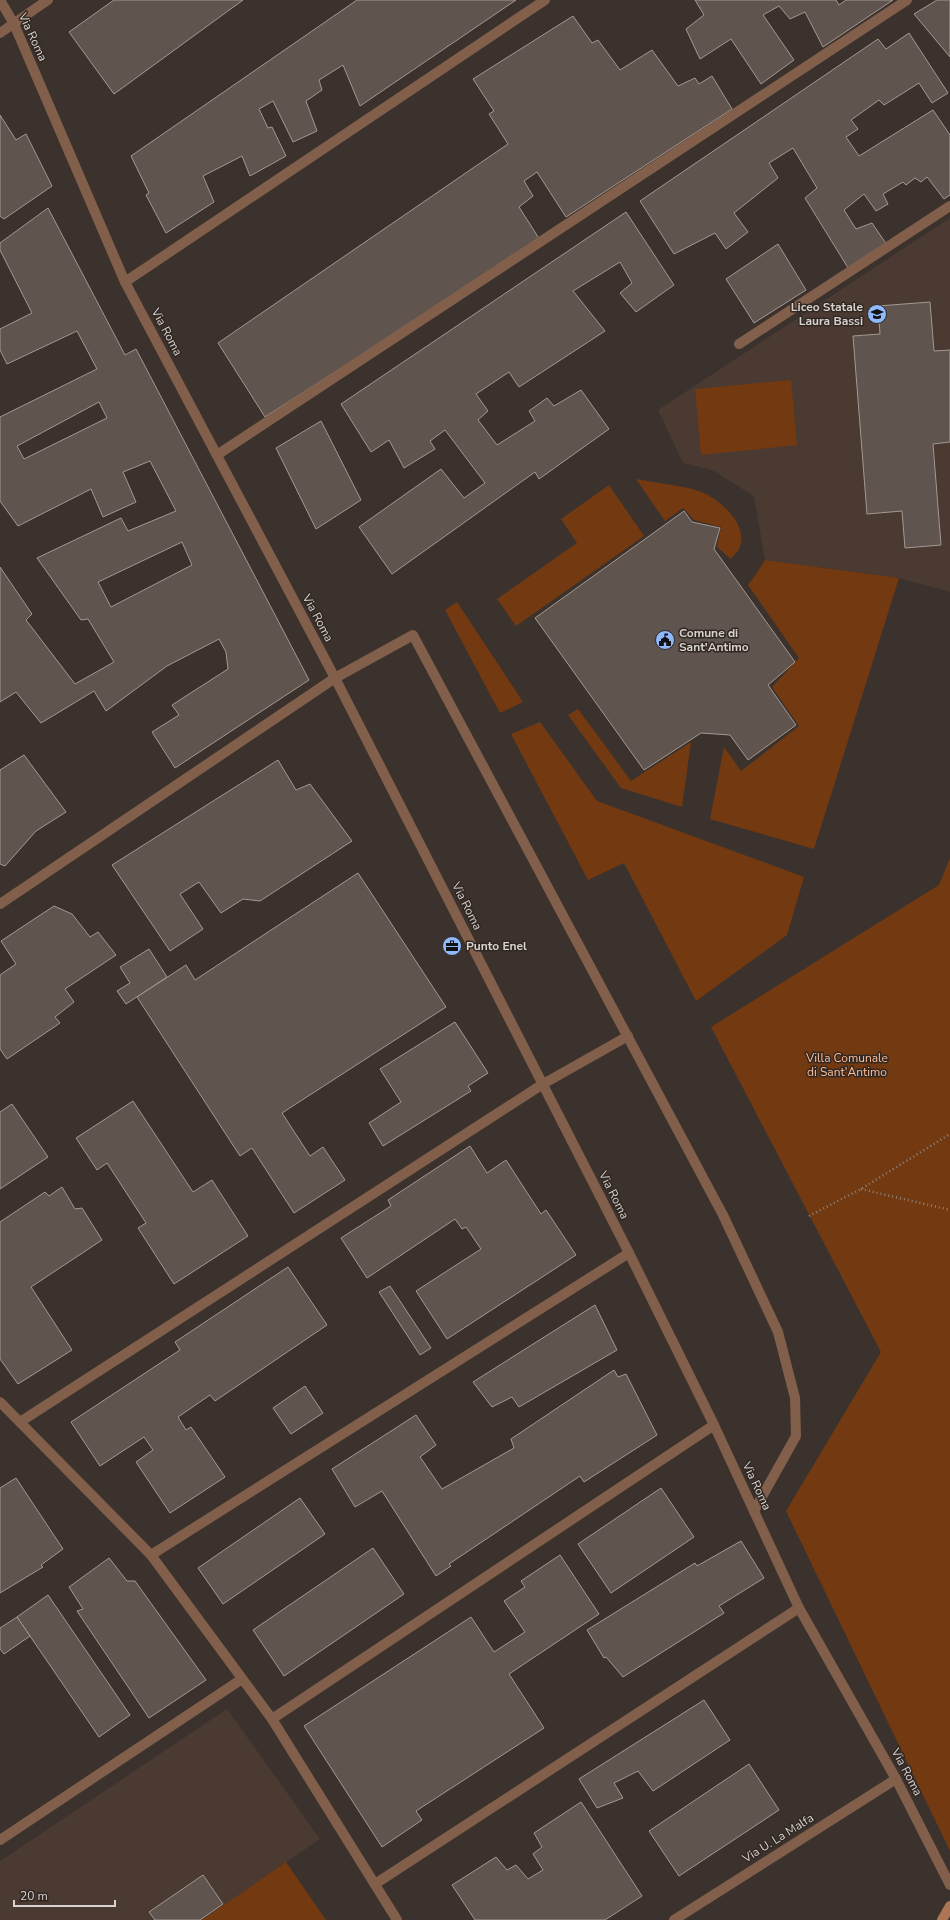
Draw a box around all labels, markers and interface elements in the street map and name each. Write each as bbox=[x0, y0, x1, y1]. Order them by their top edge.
street label: Via Roma bbox=[14, 9, 51, 64]
place label: Liceo Statale Laura Bassi bbox=[791, 299, 863, 329]
school or university icon: Liceo Statale Laura Bassi bbox=[866, 303, 888, 325]
street label: Via Roma bbox=[147, 305, 186, 359]
street label: Via Roma bbox=[298, 591, 337, 645]
place label: Comune di Sant'Antimo bbox=[679, 625, 749, 655]
public building icon: Comune di Sant'Antimo bbox=[654, 629, 676, 651]
street label: Via Roma bbox=[448, 878, 486, 933]
office icon: Punto Enel bbox=[441, 935, 463, 957]
place label: Punto Enel bbox=[466, 938, 527, 954]
park label: Villa Comunale di Sant'Antimo bbox=[805, 1050, 888, 1080]
street label: Via Roma bbox=[595, 1167, 633, 1222]
street label: Via Roma bbox=[738, 1458, 775, 1513]
street label: Via Roma bbox=[887, 1745, 926, 1799]
street label: Via U. La Malfa bbox=[739, 1810, 817, 1867]
scale bar bbox=[14, 1882, 115, 1908]
text: 20 m bbox=[20, 1888, 48, 1904]

